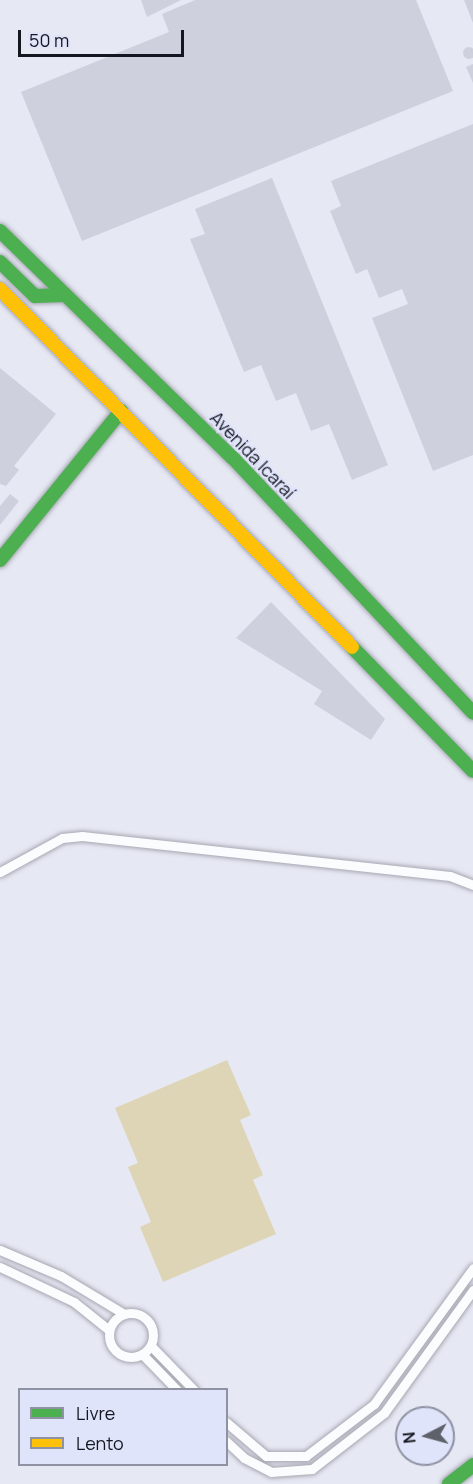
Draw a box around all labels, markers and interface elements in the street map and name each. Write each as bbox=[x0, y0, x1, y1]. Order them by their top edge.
scale bar bbox=[21, 18, 188, 56]
text: 50 m bbox=[29, 28, 69, 52]
street label: Avenida Icaraí bbox=[206, 407, 300, 503]
legend bbox=[18, 1388, 228, 1466]
text: Livre bbox=[76, 1401, 115, 1425]
north arrow bbox=[395, 1406, 455, 1466]
text: Lento bbox=[76, 1431, 124, 1455]
text: N bbox=[398, 1431, 421, 1445]

